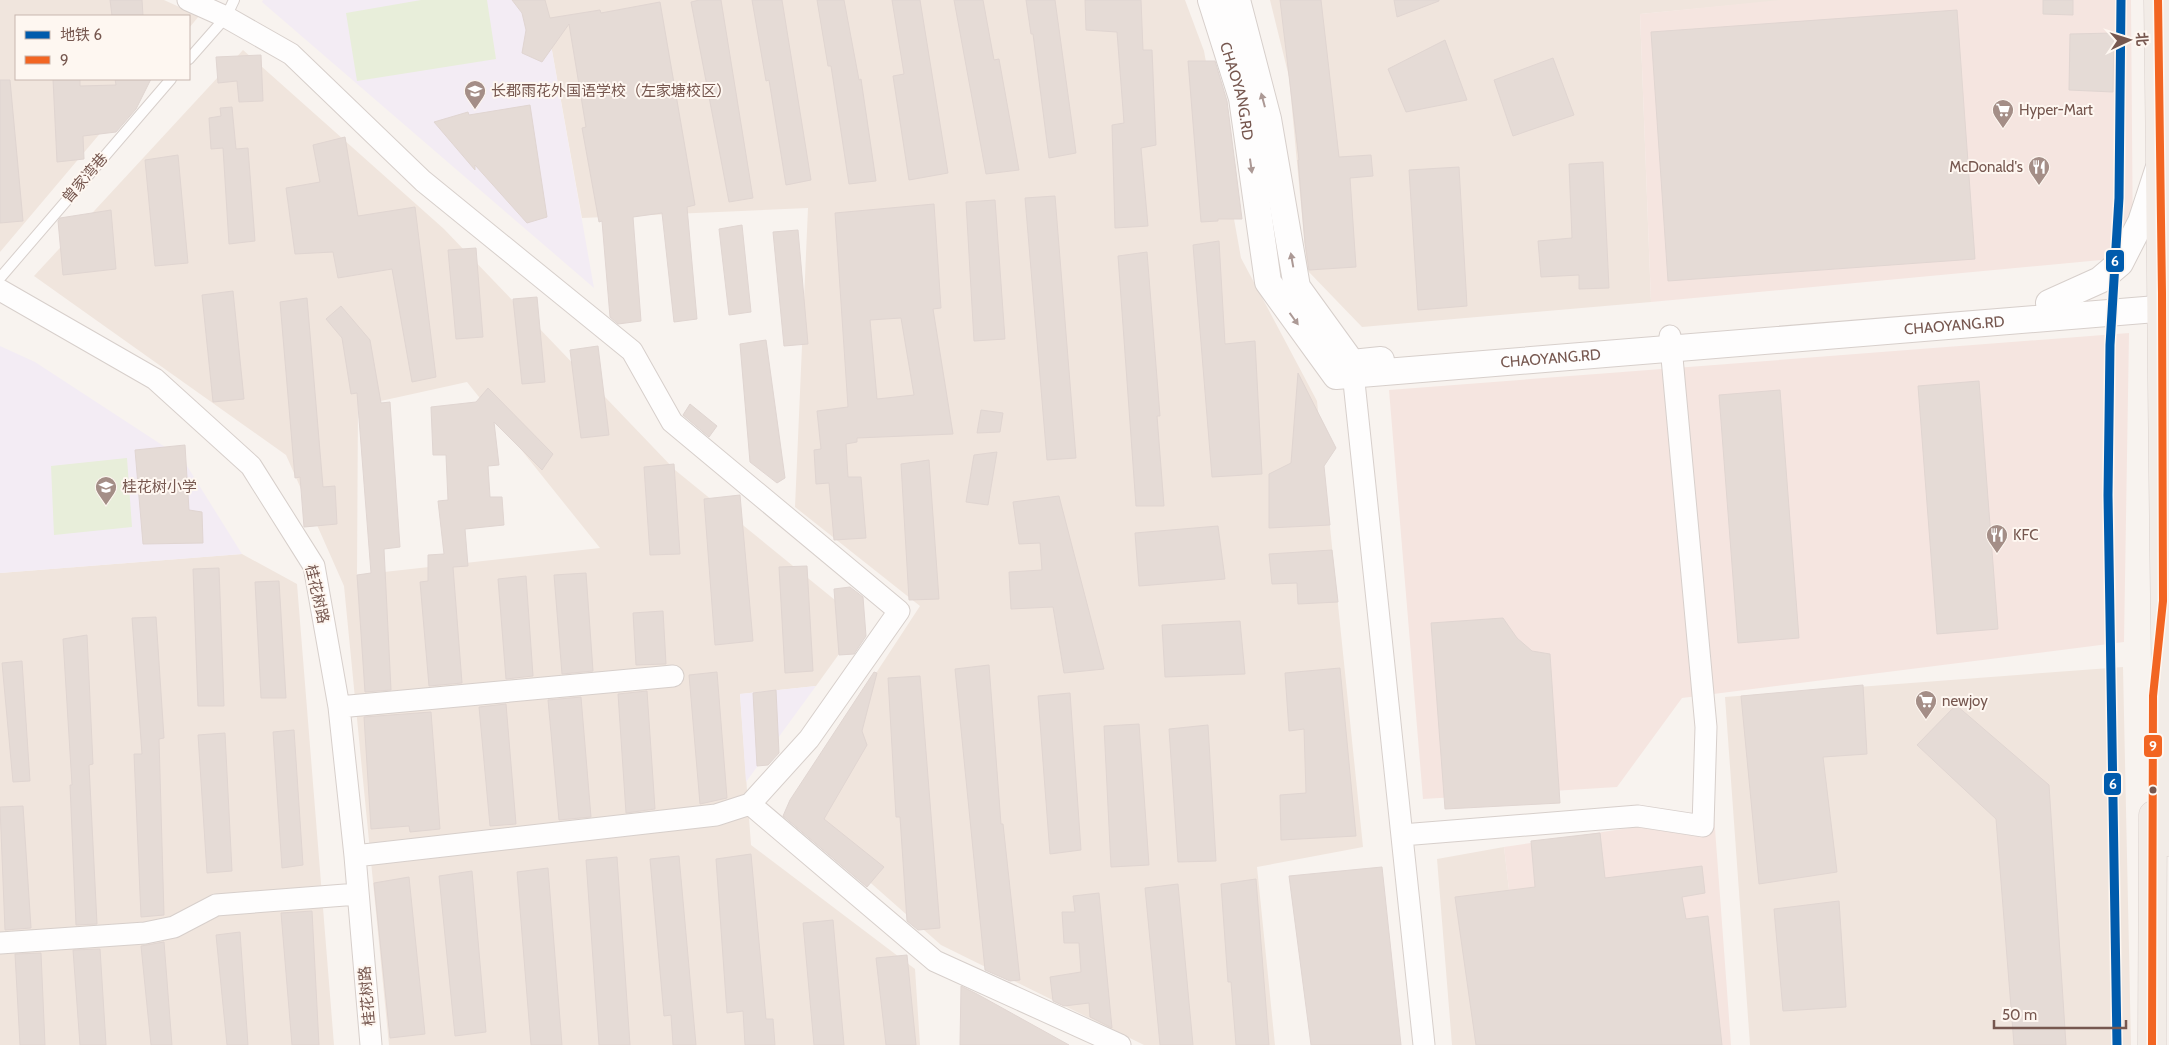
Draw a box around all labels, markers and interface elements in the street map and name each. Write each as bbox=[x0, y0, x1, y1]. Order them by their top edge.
legend bbox=[15, 15, 190, 80]
north arrow bbox=[2104, 15, 2154, 65]
text: 地铁 6 bbox=[60, 26, 102, 44]
text: 北 bbox=[2133, 31, 2151, 47]
street label: CHAOYANG.RD bbox=[1216, 40, 1257, 141]
text: 9 bbox=[60, 51, 69, 69]
school or university icon: 长郡雨花外国语学校（左家塘校区） bbox=[463, 79, 487, 110]
place label: 长郡雨花外国语学校（左家塘校区） bbox=[491, 82, 731, 100]
one-way arrow bbox=[1259, 92, 1267, 107]
supermarket icon: Hyper-Mart bbox=[1991, 98, 2015, 129]
place label: Hyper-Mart bbox=[2019, 101, 2093, 119]
street label: 曾家湾巷 bbox=[59, 149, 111, 207]
restaurant icon: McDonald's bbox=[2027, 155, 2051, 186]
one-way arrow bbox=[1248, 158, 1256, 174]
place label: McDonald's bbox=[1949, 158, 2023, 176]
line badge: 6 bbox=[2105, 249, 2125, 273]
one-way arrow bbox=[1288, 251, 1296, 267]
text: 6 bbox=[2111, 252, 2119, 270]
one-way arrow bbox=[1289, 312, 1299, 325]
street label: CHAOYANG.RD bbox=[1903, 312, 2005, 339]
street label: CHAOYANG.RD bbox=[1500, 345, 1602, 372]
school or university icon: 桂花树小学 bbox=[94, 475, 118, 506]
place label: 桂花树小学 bbox=[122, 478, 197, 496]
restaurant icon: KFC bbox=[1985, 523, 2009, 554]
place label: KFC bbox=[2013, 526, 2038, 544]
street label: 桂花树路 bbox=[301, 563, 333, 625]
supermarket icon: newjoy bbox=[1914, 689, 1938, 720]
place label: newjoy bbox=[1942, 692, 1988, 710]
line badge: 9 bbox=[2143, 734, 2163, 758]
text: 9 bbox=[2149, 737, 2157, 755]
line badge: 6 bbox=[2103, 772, 2122, 796]
text: 6 bbox=[2109, 775, 2117, 793]
unlabelled marker bbox=[2148, 785, 2158, 795]
street label: 桂花树路 bbox=[355, 965, 379, 1027]
scale bar bbox=[1994, 998, 2126, 1030]
text: 50 m bbox=[2002, 1006, 2037, 1024]

